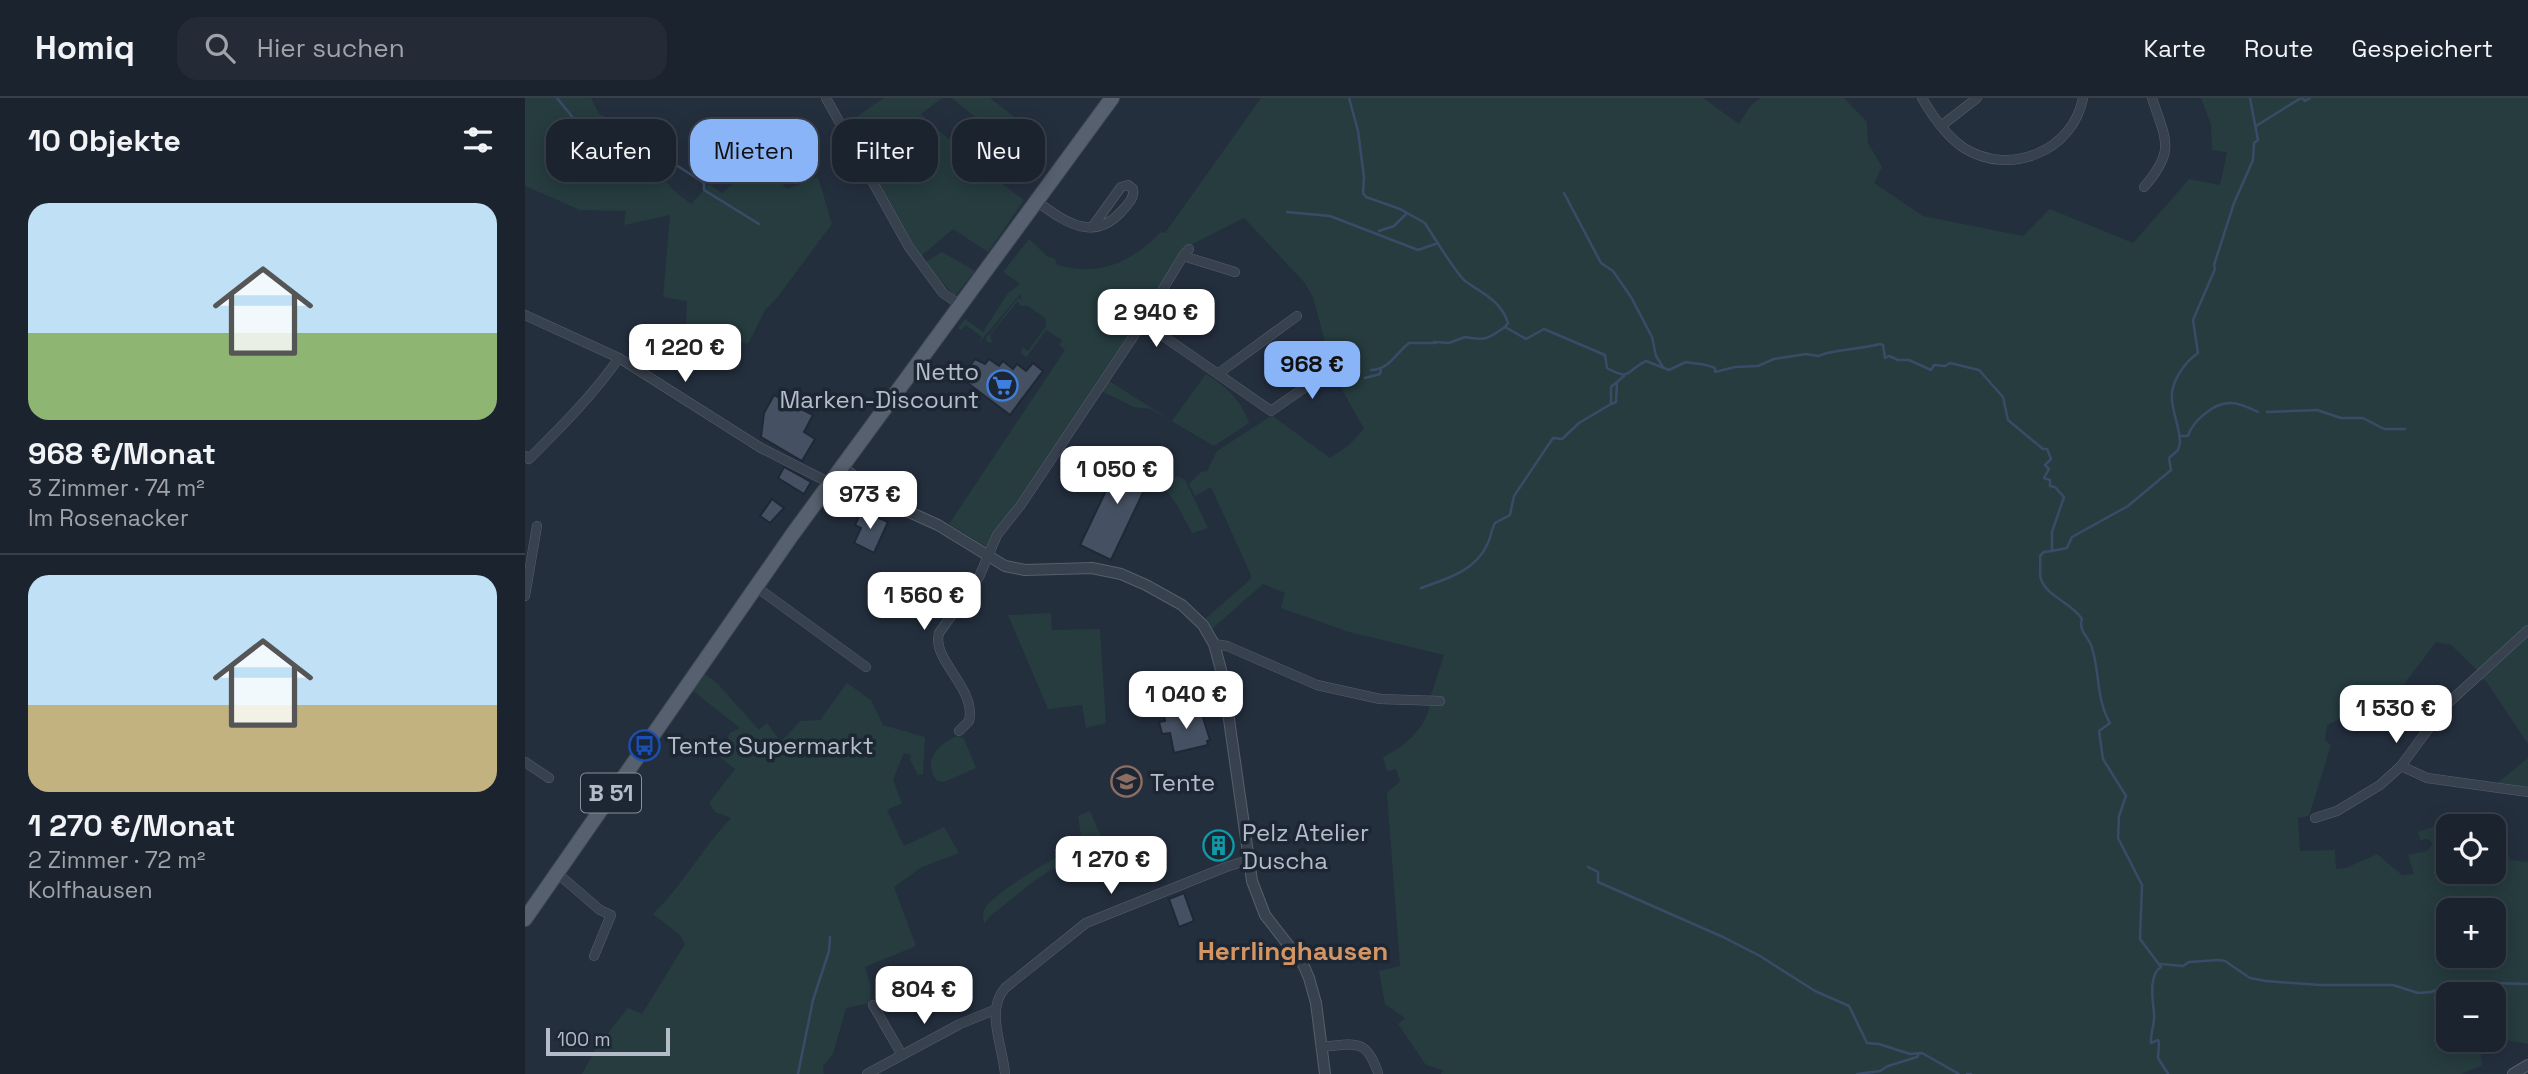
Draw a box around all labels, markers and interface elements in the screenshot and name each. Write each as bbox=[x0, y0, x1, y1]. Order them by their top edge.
search box bbox=[177, 17, 667, 80]
text: Homiq bbox=[35, 27, 135, 69]
icon: search bbox=[201, 29, 239, 67]
text: Hier suchen bbox=[257, 31, 405, 65]
text: Karte bbox=[2144, 33, 2206, 64]
text: Route bbox=[2244, 33, 2313, 64]
text: Gespeichert bbox=[2351, 33, 2493, 64]
chip: Kaufen bbox=[546, 119, 676, 182]
chip: Mieten bbox=[690, 119, 818, 182]
chip: Filter bbox=[832, 119, 938, 182]
chip: Neu bbox=[952, 119, 1045, 182]
text: 10 Objekte bbox=[28, 121, 181, 160]
icon: filters bbox=[459, 121, 497, 159]
icon: home bbox=[200, 248, 326, 374]
pin: 2 940 € bbox=[1091, 289, 1221, 349]
text: 2 940 € bbox=[1114, 297, 1198, 327]
pin: 1 220 € bbox=[620, 324, 750, 384]
text: 1 220 € bbox=[645, 332, 725, 362]
pin: 968 € bbox=[1263, 342, 1361, 401]
text: 968 € bbox=[1280, 349, 1344, 379]
place label: Netto Marken-Discount bbox=[780, 356, 979, 415]
supermarket icon: Netto Marken-Discount bbox=[985, 368, 1019, 402]
text: 968 €/Monat bbox=[28, 434, 216, 473]
pin: 1 050 € bbox=[1052, 446, 1182, 506]
text: 1 050 € bbox=[1076, 454, 1158, 484]
pin: 973 € bbox=[821, 472, 919, 531]
text: 3 Zimmer · 74 m² bbox=[28, 473, 205, 503]
text: 973 € bbox=[839, 479, 901, 509]
text: Im Rosenacker bbox=[28, 503, 189, 533]
pin: 1 560 € bbox=[859, 573, 989, 632]
text: 1 560 € bbox=[884, 580, 964, 610]
icon: home bbox=[200, 620, 326, 746]
pin: 1 040 € bbox=[1121, 672, 1251, 731]
text: 1 040 € bbox=[1145, 679, 1227, 709]
pin: 1 530 € bbox=[2331, 686, 2461, 745]
text: 1 530 € bbox=[2356, 693, 2436, 723]
bus stop icon: Tente Supermarkt bbox=[627, 728, 661, 762]
place label: Tente Supermarkt bbox=[667, 730, 874, 761]
school or university icon: Tente bbox=[1110, 765, 1144, 799]
place label: Tente bbox=[1150, 767, 1215, 798]
road number: B 51 bbox=[581, 774, 641, 813]
text: 1 270 €/Monat bbox=[28, 806, 235, 845]
map controls bbox=[2436, 814, 2506, 1052]
button: locate bbox=[2436, 814, 2506, 884]
place label: Pelz Atelier Duscha bbox=[1242, 817, 1369, 876]
building icon: Pelz Atelier Duscha bbox=[1202, 829, 1236, 863]
pin: 1 270 € bbox=[1046, 836, 1176, 896]
text: 1 270 € bbox=[1072, 844, 1150, 874]
text: 2 Zimmer · 72 m² bbox=[28, 845, 205, 875]
text: Kolfhausen bbox=[28, 875, 153, 905]
button: + bbox=[2436, 898, 2506, 968]
district label: Herrlinghausen bbox=[1198, 934, 1388, 968]
pin: 804 € bbox=[875, 967, 973, 1026]
text: 804 € bbox=[892, 974, 956, 1004]
button: − bbox=[2436, 982, 2506, 1052]
scale bar bbox=[546, 1025, 670, 1057]
text: 100 m bbox=[557, 1027, 611, 1052]

